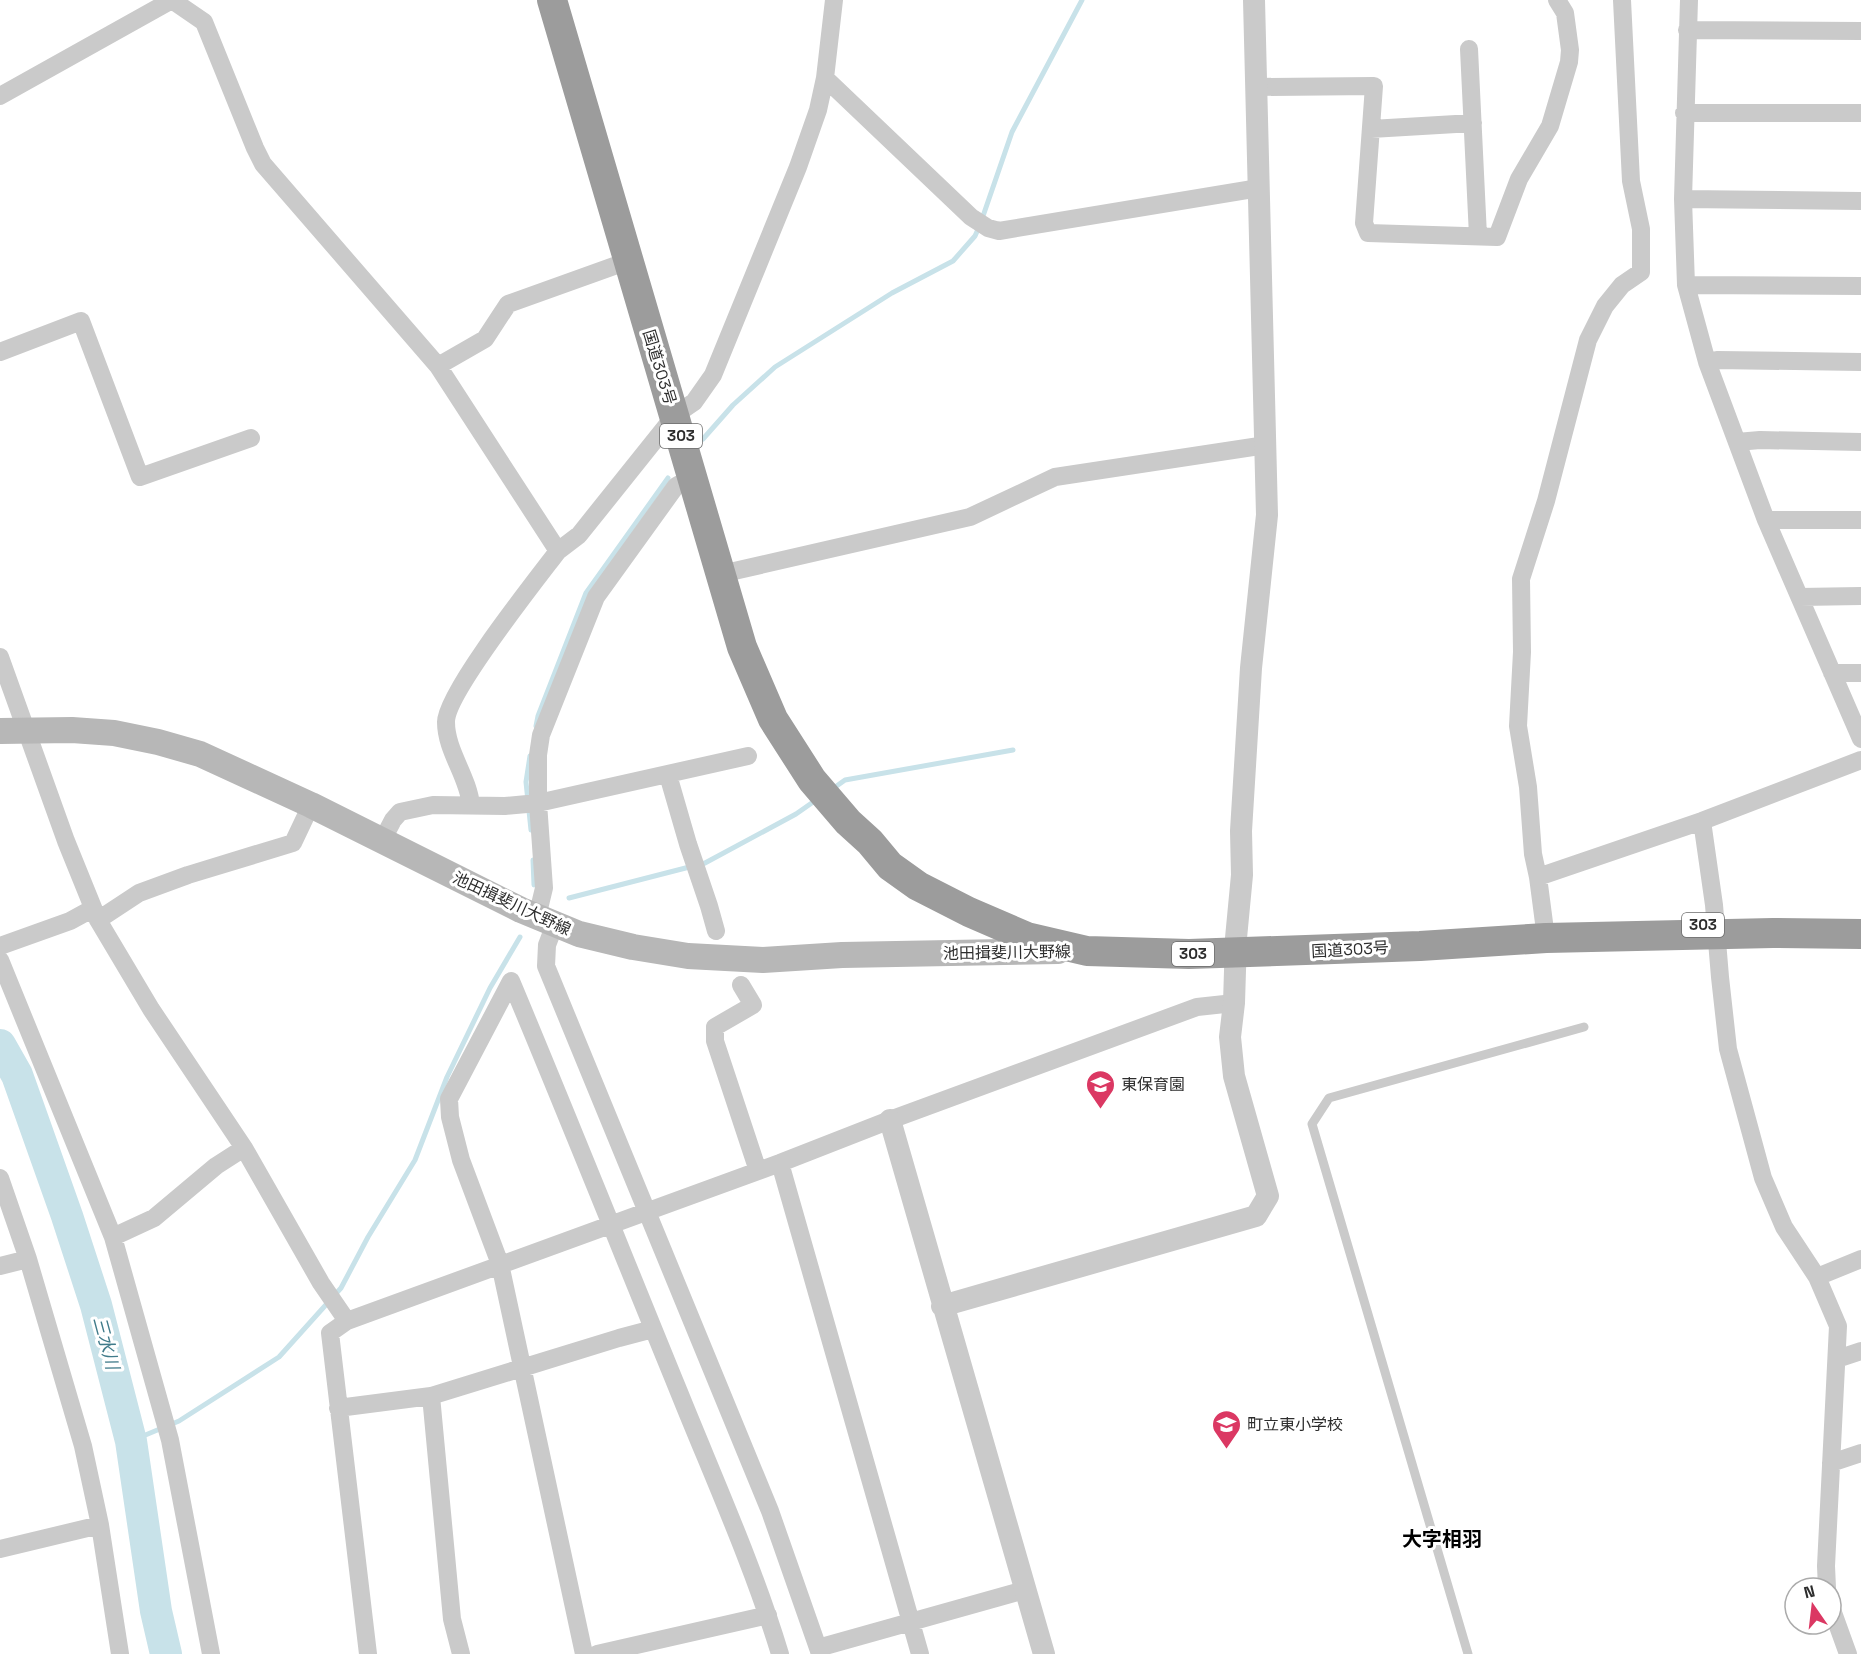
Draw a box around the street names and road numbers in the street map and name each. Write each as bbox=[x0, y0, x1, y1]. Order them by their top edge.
street label: 国道303号 bbox=[638, 327, 681, 407]
road number: 303 bbox=[660, 424, 702, 448]
street label: 池田揖斐川大野線 bbox=[449, 867, 574, 940]
road number: 303 bbox=[1682, 913, 1724, 937]
street label: 国道303号 bbox=[1311, 937, 1389, 962]
street label: 池田揖斐川大野線 bbox=[943, 941, 1071, 964]
road number: 303 bbox=[1172, 942, 1214, 966]

